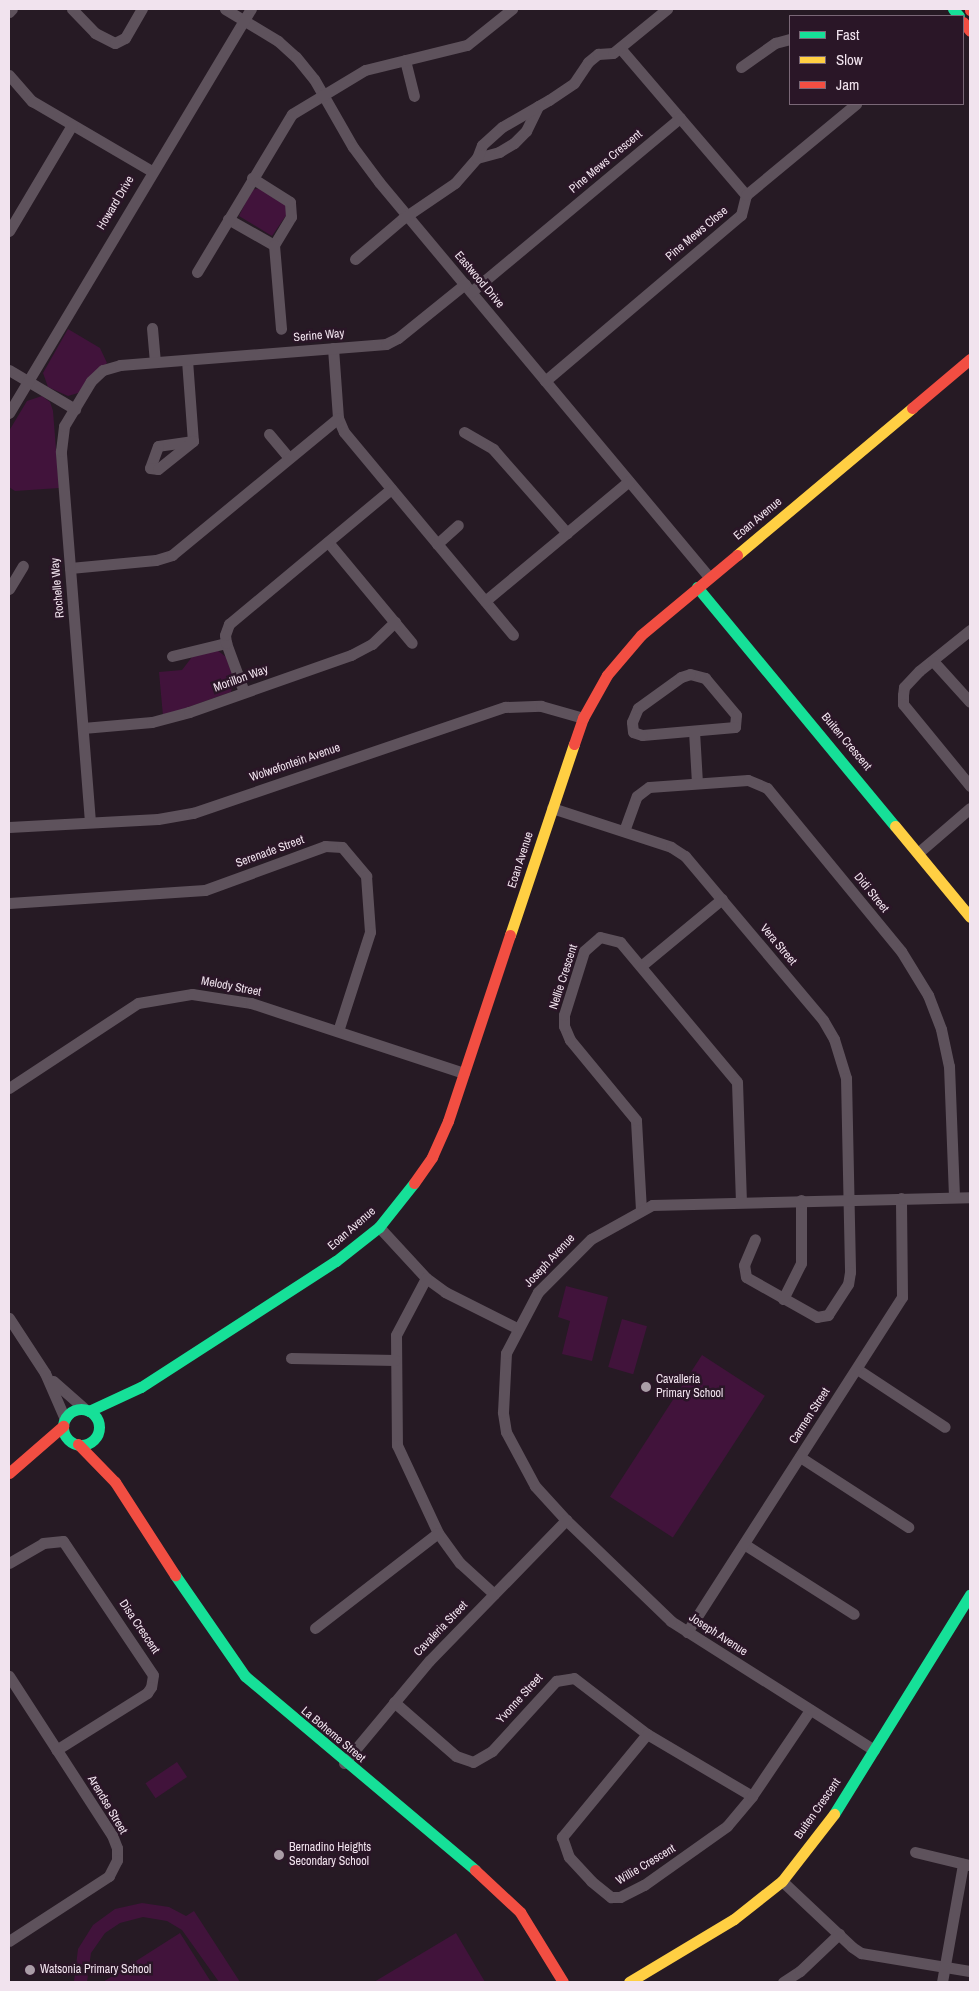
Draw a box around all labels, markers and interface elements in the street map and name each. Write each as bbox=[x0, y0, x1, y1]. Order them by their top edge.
legend bbox=[789, 15, 964, 105]
text: Fast bbox=[836, 24, 859, 45]
text: Slow bbox=[836, 49, 863, 70]
text: Jam bbox=[836, 74, 859, 95]
street label: Pine Mews Crescent bbox=[567, 127, 645, 197]
street label: Howard Drive bbox=[94, 174, 138, 232]
street label: Pine Mews Close bbox=[663, 204, 731, 264]
street label: Eastwood Drive bbox=[451, 249, 507, 311]
street label: Serine Way bbox=[293, 327, 345, 345]
street label: Eoan Avenue bbox=[731, 495, 785, 543]
street label: Rochelle Way bbox=[48, 557, 68, 619]
street label: Morillon Way bbox=[212, 662, 270, 696]
street label: Buiten Crescent bbox=[818, 710, 874, 774]
street label: Wolwefontein Avenue bbox=[248, 741, 342, 785]
street label: Eoan Avenue bbox=[505, 830, 537, 890]
street label: Serenade Street bbox=[234, 833, 306, 871]
street label: Didi Street bbox=[851, 870, 891, 916]
street label: Vera Street bbox=[757, 922, 799, 968]
street label: Nellie Crescent bbox=[547, 943, 581, 1011]
street label: Melody Street bbox=[200, 974, 262, 1000]
street label: Eoan Avenue bbox=[325, 1204, 379, 1254]
street label: Joseph Avenue bbox=[522, 1231, 578, 1291]
place label: Cavalleria Primary School bbox=[656, 1373, 723, 1401]
marker: Cavalleria Primary School bbox=[640, 1381, 652, 1393]
street label: Carmen Street bbox=[787, 1385, 833, 1447]
street label: Disa Crescent bbox=[116, 1597, 162, 1657]
street label: Cavaleria Street bbox=[411, 1598, 471, 1660]
street label: Joseph Avenue bbox=[686, 1611, 750, 1659]
street label: Yvonne Street bbox=[494, 1671, 546, 1727]
street label: La Boheme Street bbox=[298, 1704, 368, 1766]
street label: Arendse Street bbox=[84, 1773, 130, 1837]
street label: Buiten Crescent bbox=[792, 1776, 844, 1842]
place label: Bernadino Heights Secondary School bbox=[289, 1841, 371, 1869]
street label: Willie Crescent bbox=[614, 1842, 678, 1888]
marker: Bernadino Heights Secondary School bbox=[273, 1849, 285, 1861]
place label: Watsonia Primary School bbox=[40, 1963, 151, 1977]
marker: Watsonia Primary School bbox=[24, 1964, 36, 1976]

